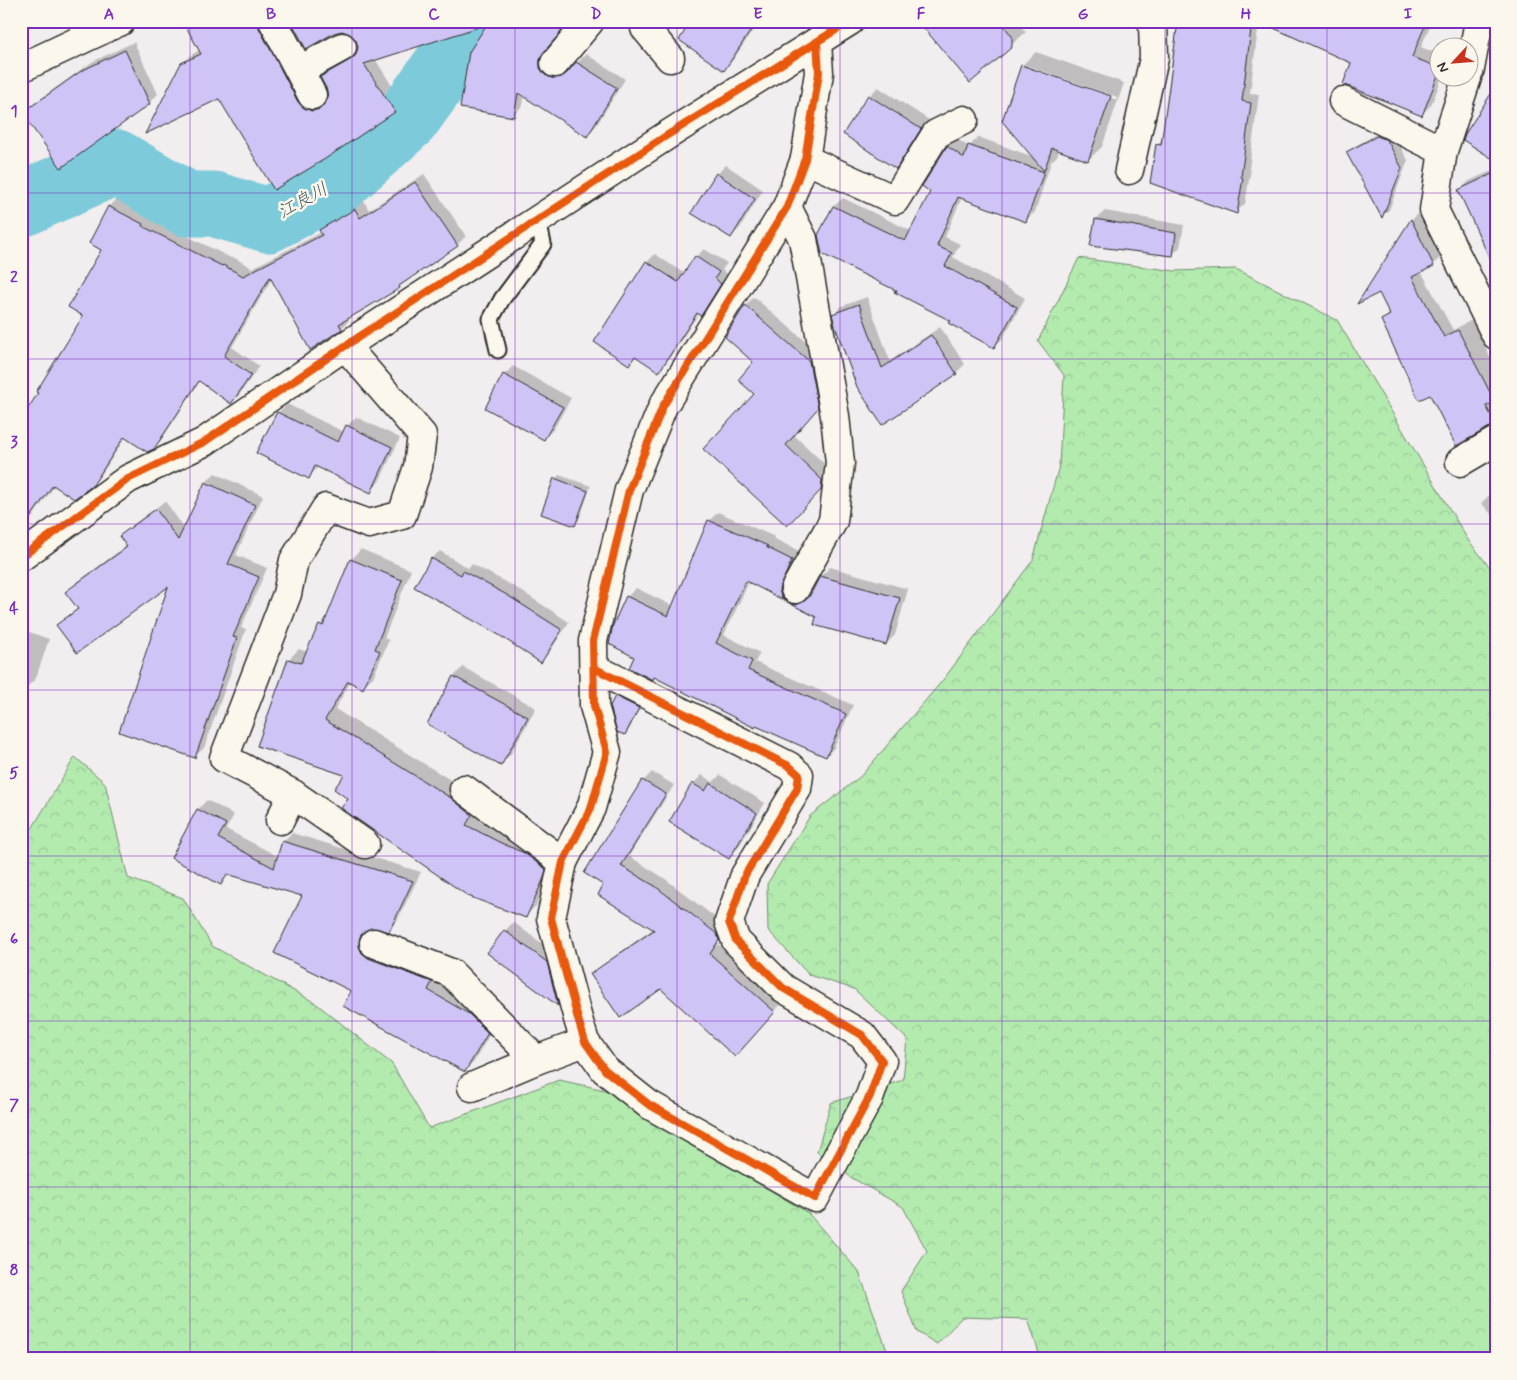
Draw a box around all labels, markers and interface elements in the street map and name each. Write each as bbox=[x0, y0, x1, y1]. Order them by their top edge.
text: A bbox=[104, 4, 114, 25]
text: B bbox=[266, 4, 276, 25]
text: C bbox=[428, 4, 440, 25]
text: D bbox=[590, 4, 602, 25]
text: E bbox=[753, 4, 763, 25]
text: F bbox=[917, 4, 926, 25]
text: G bbox=[1078, 4, 1089, 25]
text: H bbox=[1241, 4, 1252, 25]
text: I bbox=[1404, 4, 1413, 25]
north arrow bbox=[1430, 38, 1480, 88]
text: N bbox=[1433, 59, 1453, 75]
text: 1 bbox=[10, 101, 18, 122]
water label: 江良川 bbox=[274, 177, 332, 225]
text: 2 bbox=[10, 267, 18, 288]
text: 3 bbox=[10, 432, 18, 453]
text: 4 bbox=[9, 598, 19, 619]
text: 5 bbox=[9, 763, 19, 784]
text: 6 bbox=[10, 929, 18, 950]
text: 7 bbox=[9, 1095, 19, 1116]
text: 8 bbox=[9, 1260, 19, 1281]

